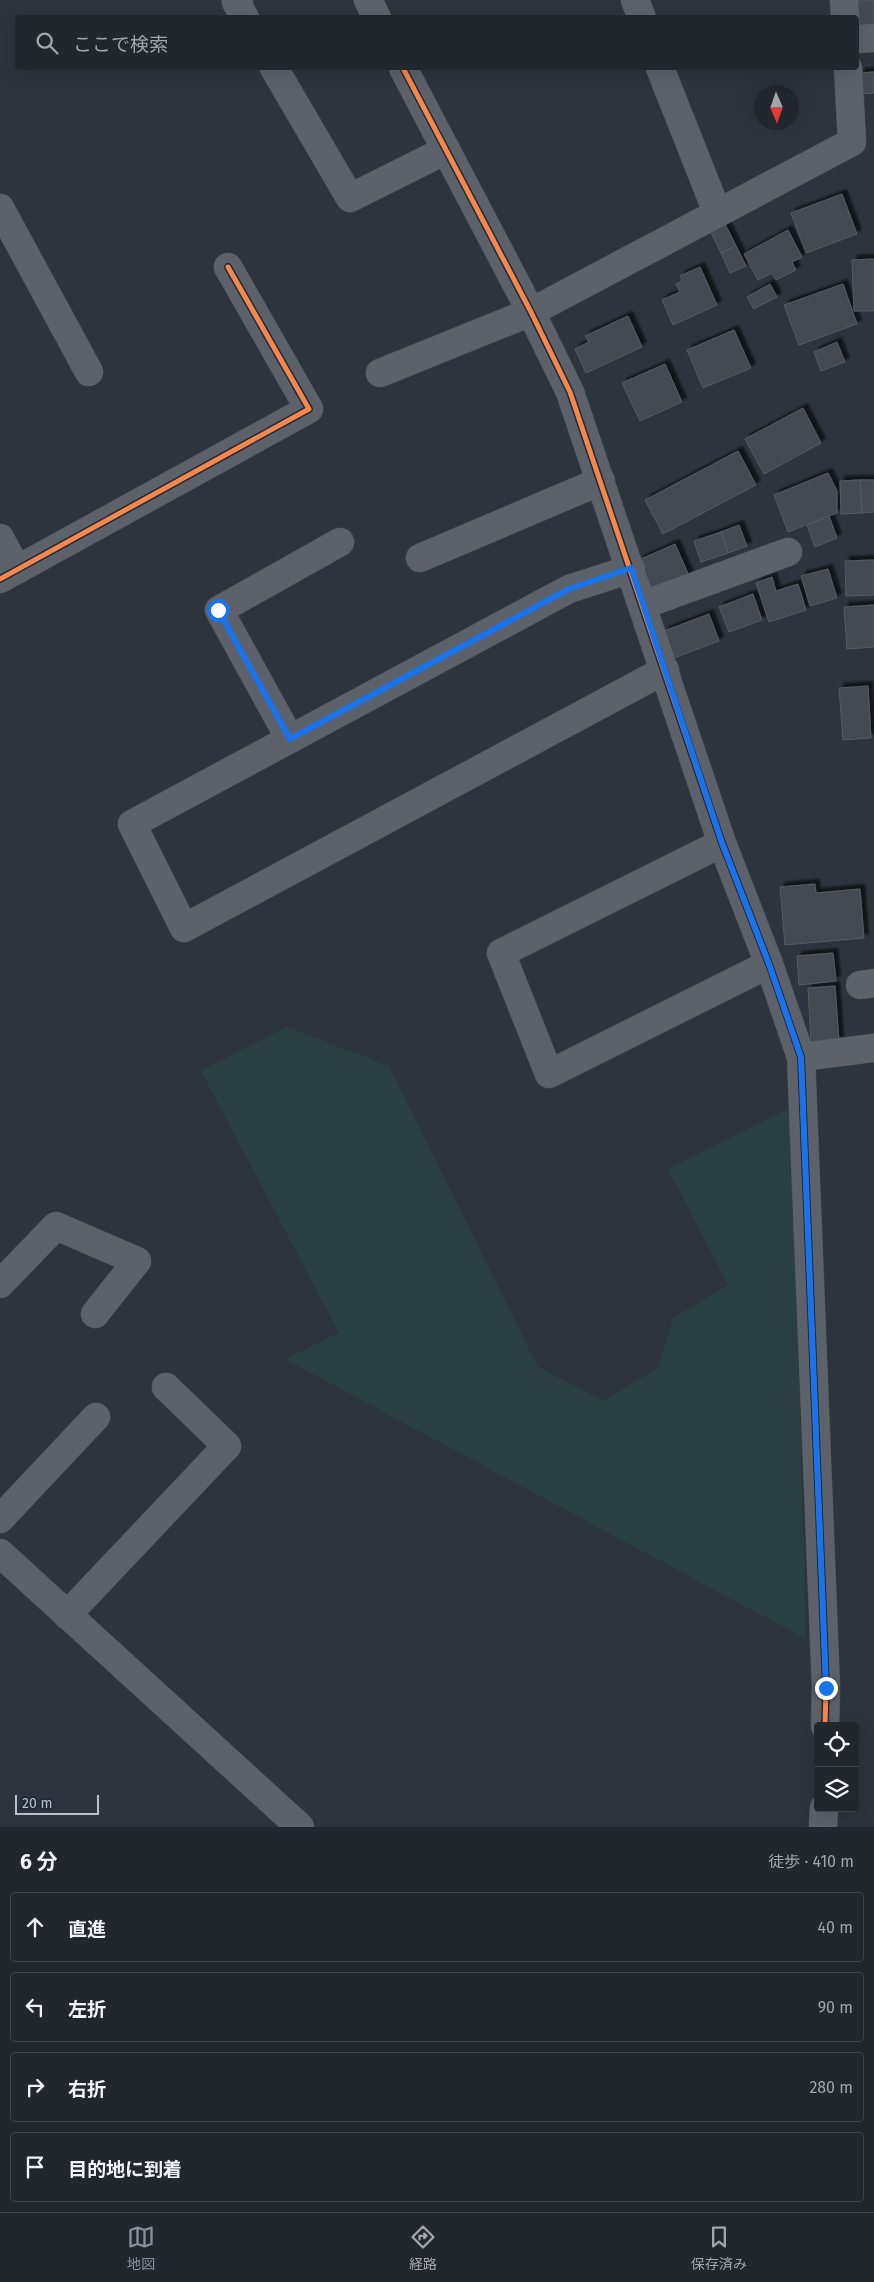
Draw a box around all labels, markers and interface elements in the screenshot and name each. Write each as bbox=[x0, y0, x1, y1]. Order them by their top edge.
search box bbox=[15, 15, 859, 70]
icon: search bbox=[33, 29, 61, 57]
text: ここで検索 bbox=[73, 33, 168, 56]
north arrow bbox=[754, 85, 799, 130]
route start bbox=[207, 599, 230, 622]
route end bbox=[815, 1677, 838, 1700]
map controls bbox=[814, 1722, 859, 1812]
button: locate bbox=[814, 1722, 859, 1767]
button: layers bbox=[814, 1767, 859, 1812]
scale bar bbox=[15, 1792, 99, 1815]
text: 20 m bbox=[22, 1795, 52, 1812]
text: 6 分 bbox=[20, 1849, 58, 1875]
text: 徒歩 · 410 m bbox=[768, 1852, 854, 1871]
icon: ahead bbox=[21, 1913, 49, 1941]
text: 直進 bbox=[68, 1918, 106, 1941]
text: 40 m bbox=[818, 1918, 853, 1937]
icon: left bbox=[21, 1993, 49, 2021]
text: 左折 bbox=[68, 1998, 106, 2021]
text: 90 m bbox=[818, 1998, 853, 2017]
icon: right bbox=[21, 2073, 49, 2101]
text: 右折 bbox=[68, 2078, 106, 2101]
text: 280 m bbox=[809, 2078, 853, 2097]
icon: arrive bbox=[21, 2153, 49, 2181]
text: 目的地に到着 bbox=[68, 2158, 182, 2181]
tab: 地図 bbox=[127, 2223, 155, 2273]
tab: 経路 bbox=[409, 2223, 437, 2273]
tab: 保存済み bbox=[691, 2223, 747, 2273]

